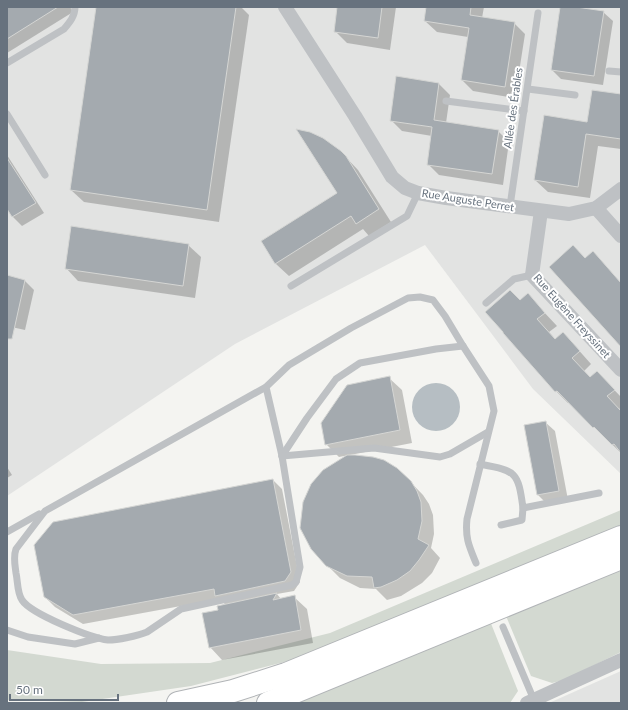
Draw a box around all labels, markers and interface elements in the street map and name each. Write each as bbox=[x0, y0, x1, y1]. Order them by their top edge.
street label: Allée des Érables bbox=[500, 66, 525, 149]
street label: Rue Auguste Perret bbox=[421, 186, 515, 213]
street label: Rue Eugène Freyssinet bbox=[531, 271, 614, 360]
scale bar bbox=[10, 676, 118, 702]
text: 50 m bbox=[16, 682, 43, 697]

